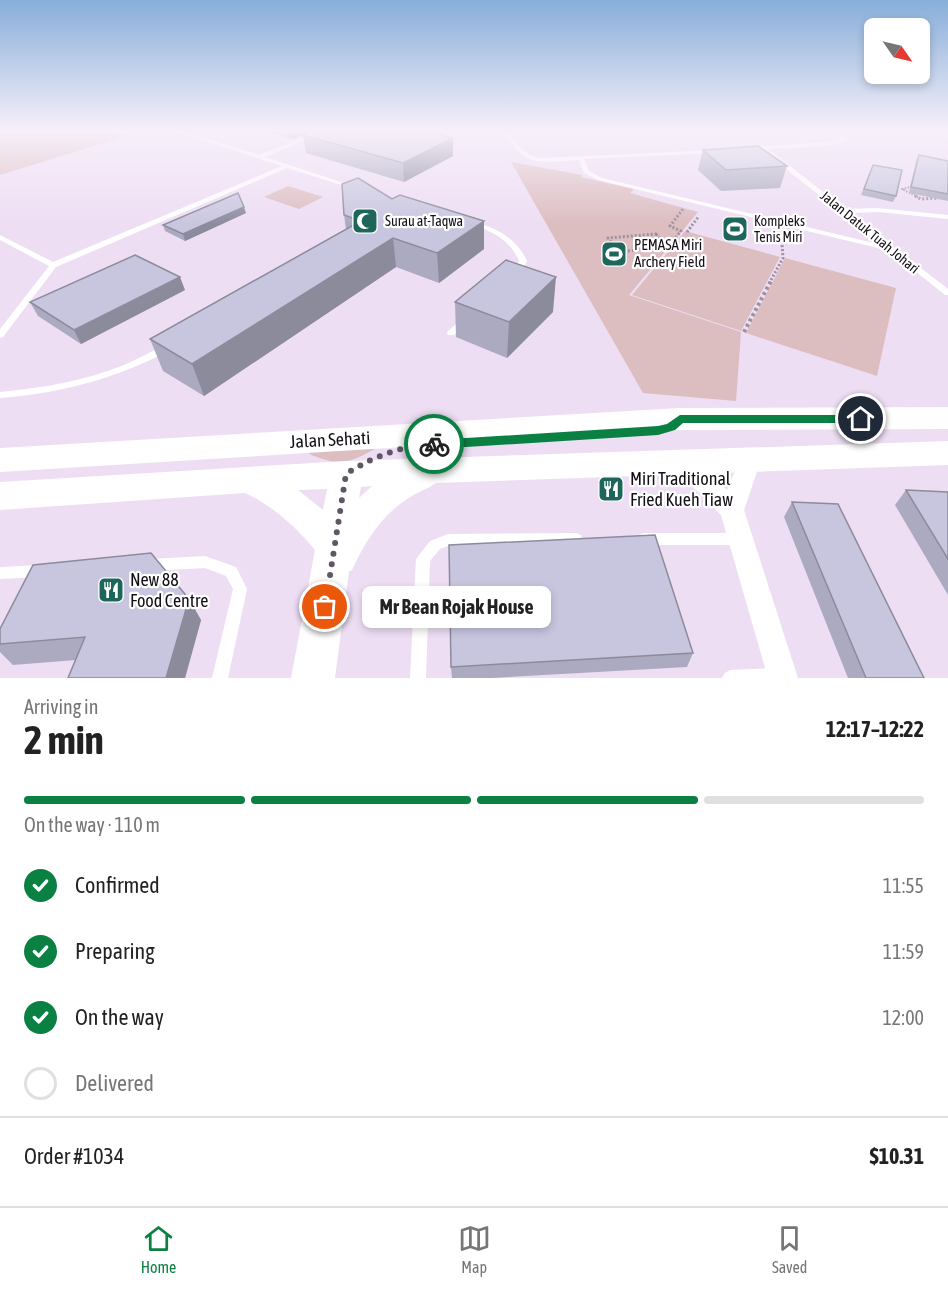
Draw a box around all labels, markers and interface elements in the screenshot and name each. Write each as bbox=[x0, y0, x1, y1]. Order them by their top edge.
north arrow bbox=[864, 18, 930, 84]
map controls bbox=[864, 18, 930, 84]
street label: Jalan Datuk Tuah Johari bbox=[817, 187, 923, 277]
mosque icon: Surau at-Taqwa bbox=[350, 206, 380, 236]
place label: Surau at-Taqwa bbox=[385, 213, 463, 229]
place label: Kompleks Tenis Miri bbox=[754, 213, 805, 245]
sports icon: Kompleks Tenis Miri bbox=[720, 214, 750, 244]
place label: PEMASA Miri Archery Field bbox=[634, 236, 705, 270]
sports icon: PEMASA Miri Archery Field bbox=[599, 239, 629, 269]
pin bbox=[835, 393, 886, 444]
icon: home bbox=[844, 402, 877, 435]
courier bbox=[404, 414, 464, 474]
street label: Jalan Sehati bbox=[289, 427, 371, 452]
icon: bike bbox=[418, 428, 451, 461]
place label: Miri Traditional Fried Kueh Tiaw bbox=[630, 468, 733, 510]
restaurant icon: Miri Traditional Fried Kueh Tiaw bbox=[596, 474, 626, 504]
place label: New 88 Food Centre bbox=[130, 569, 208, 611]
restaurant icon: New 88 Food Centre bbox=[96, 575, 126, 605]
pin bbox=[299, 581, 350, 632]
callout: Mr Bean Rojak House bbox=[361, 586, 550, 628]
icon: bag bbox=[308, 590, 341, 623]
text: Mr Bean Rojak House bbox=[380, 595, 534, 618]
text: Arriving in bbox=[24, 695, 98, 718]
text: 12:17–12:22 bbox=[826, 716, 924, 742]
text: 2 min bbox=[24, 718, 104, 762]
text: On the way · 110 m bbox=[24, 813, 160, 836]
icon: check bbox=[24, 869, 57, 902]
text: Confirmed bbox=[75, 872, 160, 898]
text: 11:55 bbox=[883, 874, 924, 897]
icon: check bbox=[24, 935, 57, 968]
text: Preparing bbox=[75, 938, 155, 964]
text: 11:59 bbox=[883, 940, 924, 963]
icon: check bbox=[24, 1001, 57, 1034]
text: On the way bbox=[75, 1004, 164, 1030]
text: 12:00 bbox=[882, 1006, 924, 1029]
text: Delivered bbox=[75, 1070, 154, 1096]
text: Order #1034 bbox=[24, 1143, 124, 1169]
text: $10.31 bbox=[869, 1143, 924, 1169]
tab: Home bbox=[141, 1222, 176, 1276]
tab: Map bbox=[458, 1222, 491, 1276]
tab: Saved bbox=[772, 1222, 807, 1276]

